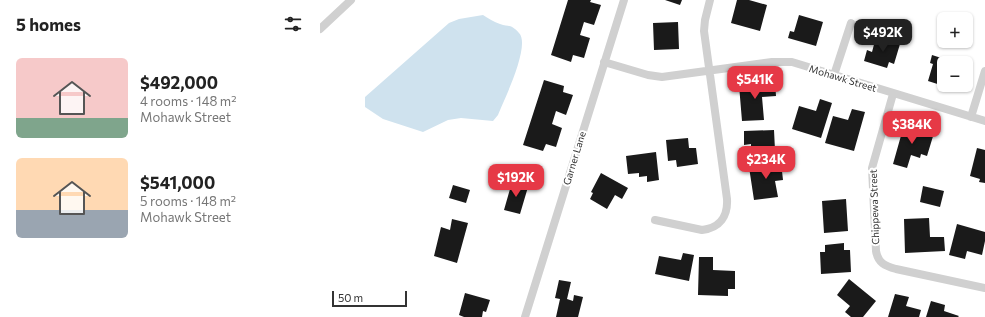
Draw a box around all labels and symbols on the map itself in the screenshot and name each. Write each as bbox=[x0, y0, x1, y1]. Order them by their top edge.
pin: $492K bbox=[855, 19, 911, 53]
street label: Mohawk Street bbox=[808, 62, 878, 94]
pin: $541K bbox=[727, 66, 783, 100]
pin: $384K bbox=[884, 111, 940, 145]
street label: Garner Lane bbox=[560, 130, 588, 186]
pin: $234K bbox=[738, 146, 794, 180]
pin: $192K bbox=[488, 164, 544, 198]
street label: Chippewa Street bbox=[867, 169, 881, 245]
scale bar bbox=[332, 289, 407, 308]

